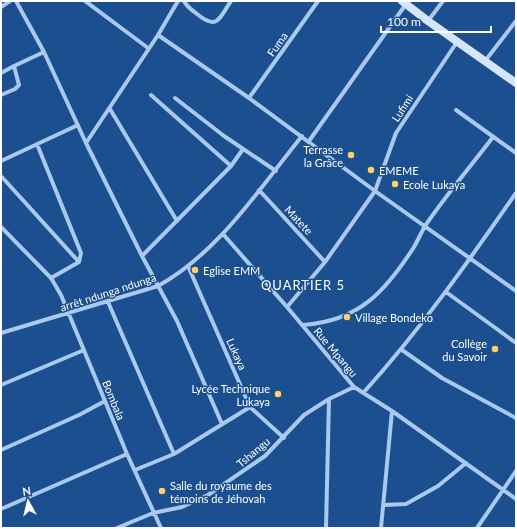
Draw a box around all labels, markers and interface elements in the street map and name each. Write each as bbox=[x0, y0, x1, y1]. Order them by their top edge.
scale bar bbox=[381, 8, 491, 34]
text: 100 m bbox=[387, 14, 421, 29]
street label: Fuma bbox=[264, 29, 290, 59]
street label: Lufimi bbox=[389, 92, 416, 124]
place label: Terrasse la Grâce bbox=[303, 143, 343, 169]
marker: Terrasse la Grâce bbox=[346, 150, 356, 160]
place label: EMEME bbox=[379, 164, 419, 177]
marker: EMEME bbox=[366, 165, 376, 175]
place label: Ecole Lukaya bbox=[403, 178, 465, 191]
marker: Ecole Lukaya bbox=[390, 179, 400, 189]
street label: Matete bbox=[282, 203, 316, 237]
place label: Eglise EMM bbox=[203, 264, 260, 277]
marker: Eglise EMM bbox=[190, 265, 200, 275]
street label: arrêt ndunga ndunga bbox=[58, 270, 158, 314]
district label: QUARTIER 5 bbox=[261, 277, 345, 293]
place label: Village Bondeko bbox=[355, 311, 433, 324]
marker: Village Bondeko bbox=[342, 312, 352, 322]
street label: Rue Mpangu bbox=[311, 324, 361, 380]
street label: Lukaya bbox=[224, 336, 250, 372]
place label: Collège du Savoir bbox=[442, 337, 487, 363]
marker: Collège du Savoir bbox=[490, 344, 500, 354]
street label: Bombala bbox=[100, 378, 128, 422]
place label: Lycée Technique Lukaya bbox=[191, 382, 270, 408]
marker: Lycée Technique Lukaya bbox=[273, 389, 283, 399]
street label: Tshangu bbox=[234, 434, 272, 470]
place label: Salle du royaume des témoins de Jéhovah bbox=[170, 479, 272, 505]
north arrow bbox=[8, 481, 48, 521]
text: N bbox=[21, 484, 32, 498]
marker: Salle du royaume des témoins de Jéhovah bbox=[157, 486, 167, 496]

